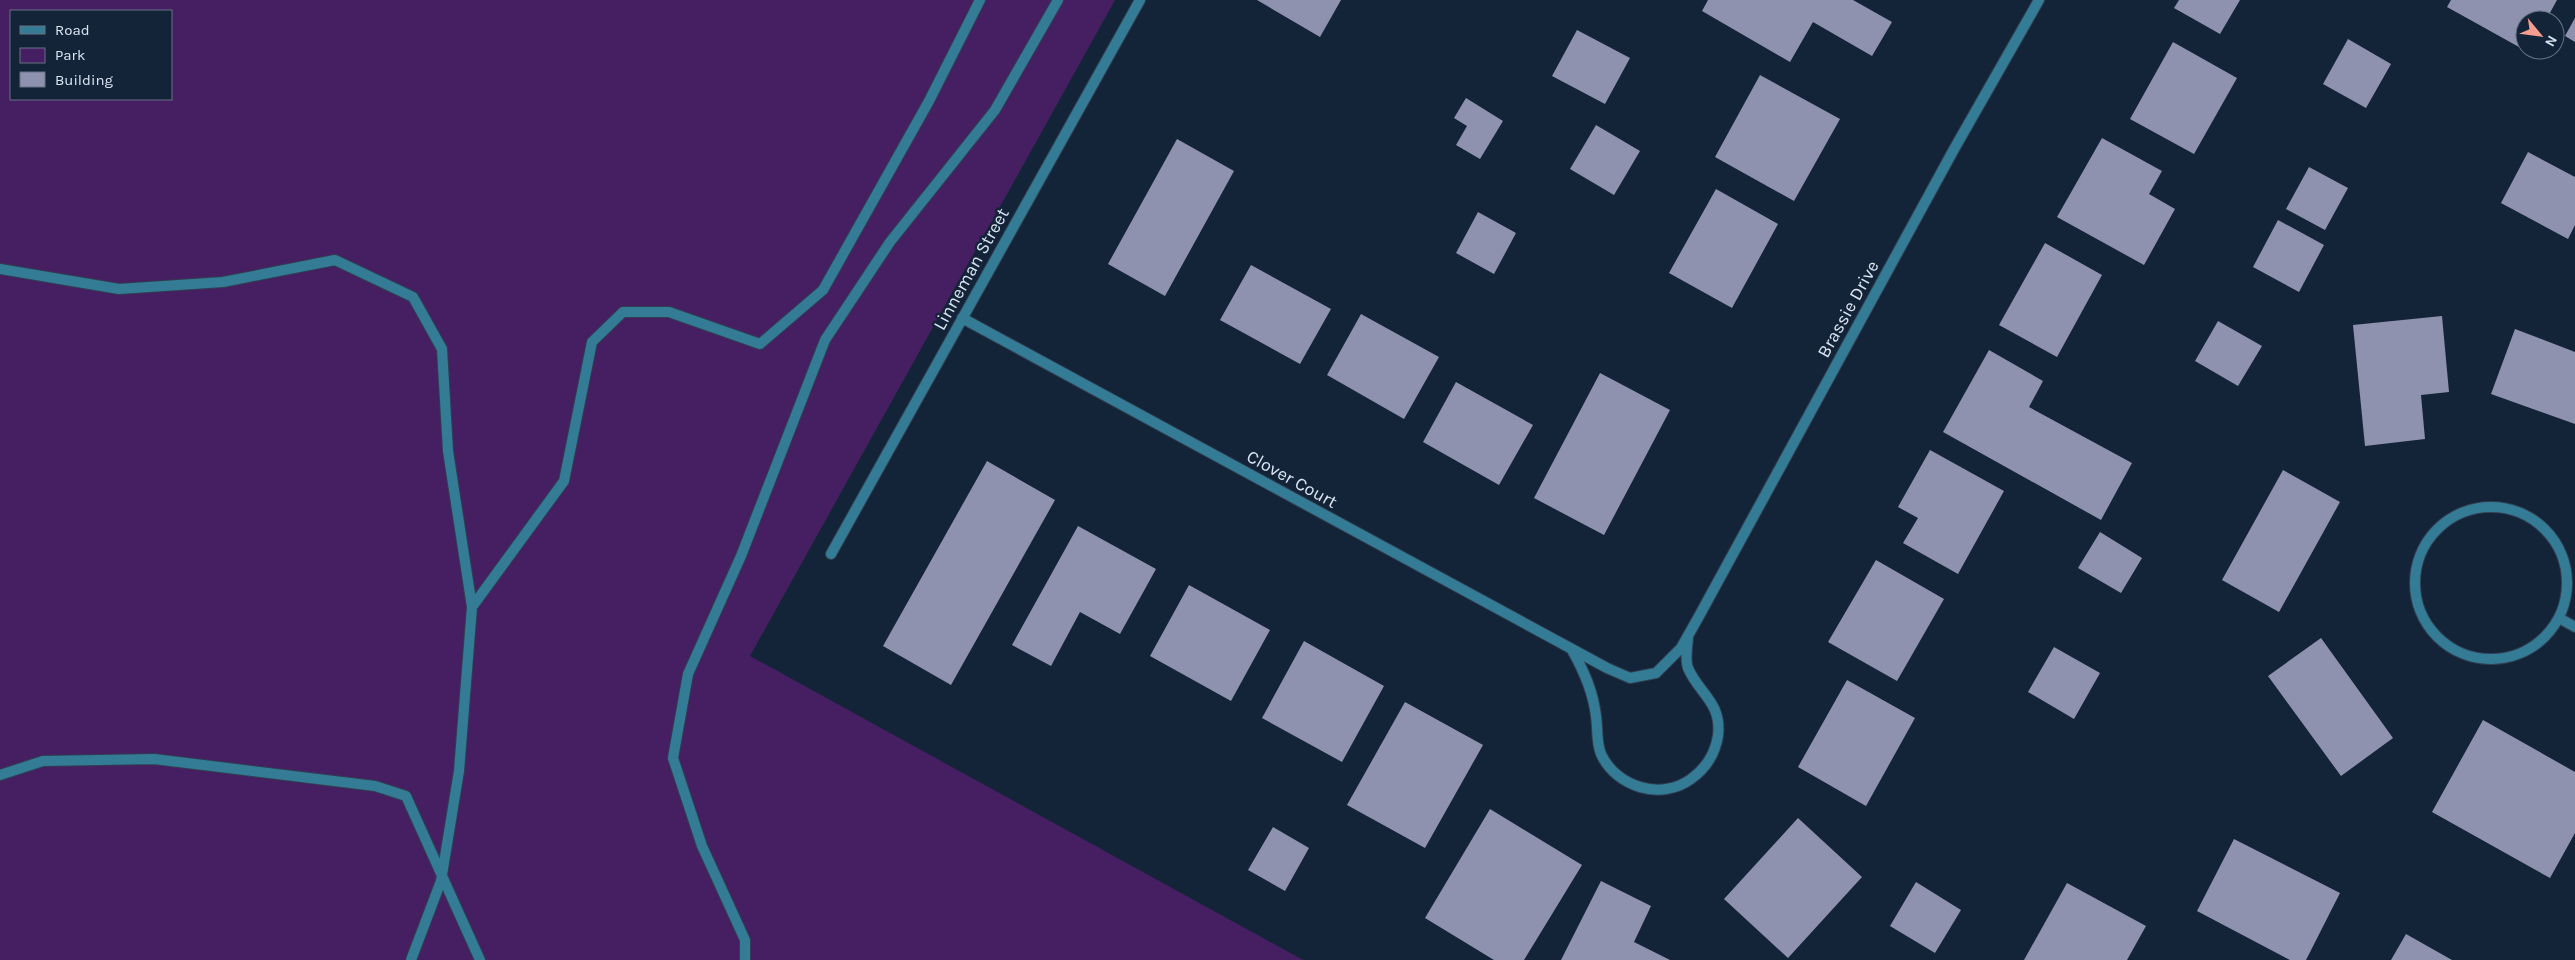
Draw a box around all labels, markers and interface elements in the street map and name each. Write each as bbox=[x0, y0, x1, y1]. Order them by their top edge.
legend bbox=[10, 10, 172, 100]
north arrow bbox=[2515, 10, 2565, 60]
text: Road bbox=[55, 21, 90, 39]
text: N bbox=[2541, 33, 2561, 50]
text: Park bbox=[55, 46, 85, 64]
text: Building bbox=[55, 71, 113, 89]
street label: Linneman Street bbox=[928, 204, 1014, 334]
street label: Brassie Drive bbox=[1812, 257, 1884, 361]
street label: Clover Court bbox=[1243, 445, 1341, 513]

